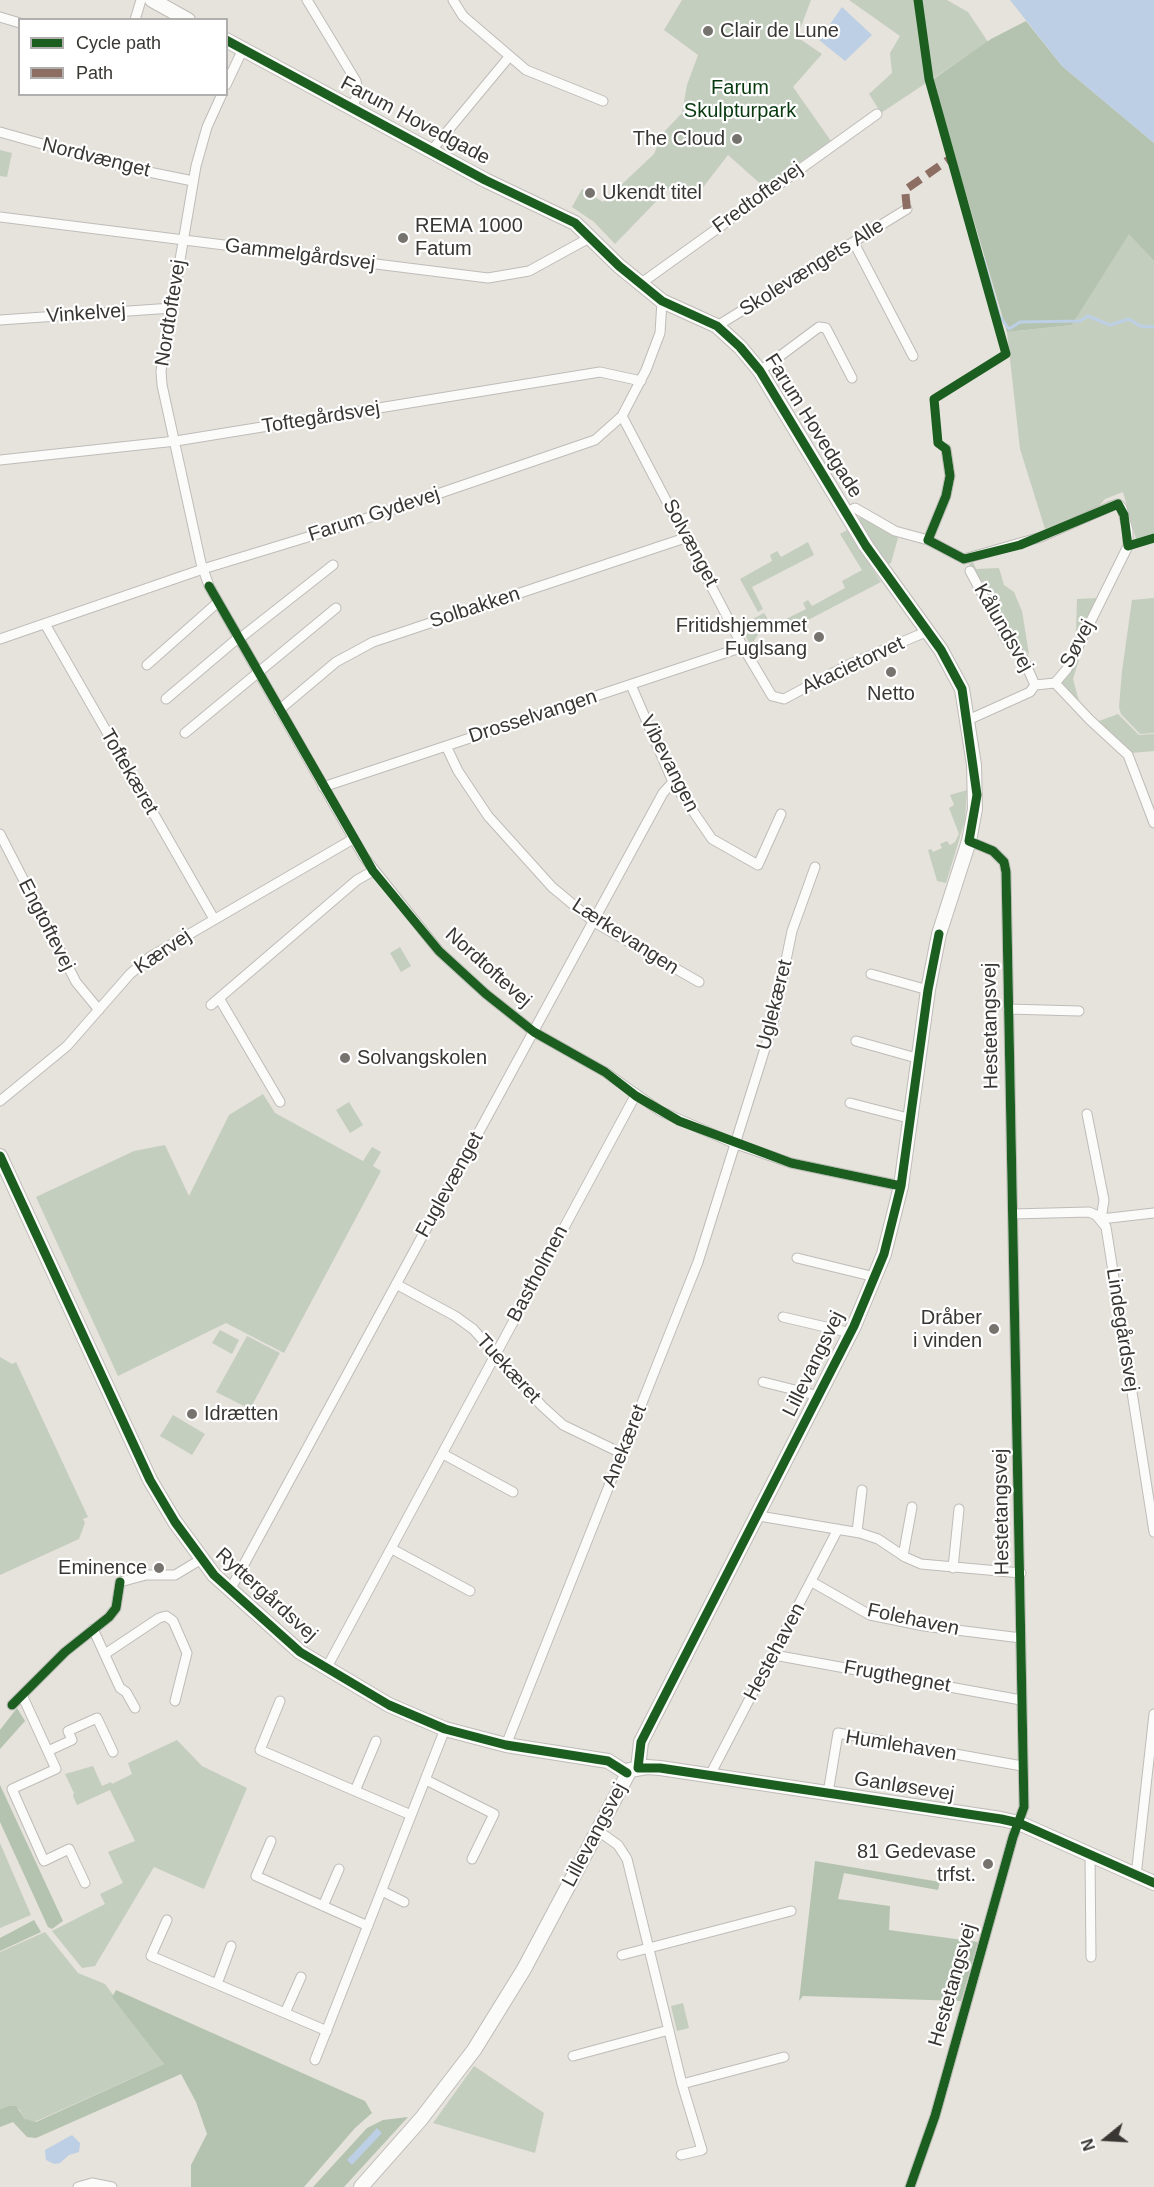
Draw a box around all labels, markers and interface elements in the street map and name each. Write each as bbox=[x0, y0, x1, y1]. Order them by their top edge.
legend bbox=[18, 18, 228, 96]
place label: Clair de Lune bbox=[720, 19, 839, 43]
marker: Clair de Lune bbox=[701, 24, 715, 38]
text: Cycle path bbox=[76, 33, 161, 53]
text: Path bbox=[76, 63, 113, 83]
street label: Farum Hovedgade bbox=[336, 72, 494, 170]
park label: Farum Skulpturpark bbox=[684, 76, 796, 123]
place label: The Cloud bbox=[633, 127, 725, 151]
marker: The Cloud bbox=[730, 132, 744, 146]
street label: Nordvænget bbox=[40, 133, 152, 183]
street label: Fredtoftevej bbox=[708, 157, 808, 239]
place label: Ukendt titel bbox=[602, 181, 702, 205]
marker: Ukendt titel bbox=[583, 186, 597, 200]
place label: REMA 1000 Fatum bbox=[415, 214, 523, 261]
street label: Skolevængets Alle bbox=[735, 214, 889, 322]
marker: REMA 1000 Fatum bbox=[396, 231, 410, 245]
street label: Gammelgårdsvej bbox=[224, 234, 376, 276]
street label: Nordtoftevej bbox=[151, 258, 191, 368]
street label: Vinkelvej bbox=[45, 299, 127, 329]
street label: Farum Hovedgade bbox=[759, 349, 867, 503]
street label: Toftegårdsvej bbox=[260, 397, 382, 439]
street label: Farum Gydevej bbox=[305, 482, 443, 548]
street label: Solvænget bbox=[657, 495, 723, 591]
street label: Kålundsvej bbox=[968, 580, 1038, 676]
street label: Solbakken bbox=[427, 582, 523, 634]
place label: Fritidshjemmet Fuglsang bbox=[676, 614, 807, 661]
street label: Søvej bbox=[1055, 616, 1101, 672]
marker: Fritidshjemmet Fuglsang bbox=[812, 630, 826, 644]
street label: Akacietorvet bbox=[798, 632, 908, 700]
marker: Netto bbox=[884, 665, 898, 679]
place label: Netto bbox=[867, 682, 915, 706]
street label: Drosselvangen bbox=[466, 685, 600, 749]
street label: Vibevangen bbox=[634, 712, 704, 816]
street label: Toftekæret bbox=[95, 725, 163, 819]
street label: Engtoftevej bbox=[13, 875, 79, 975]
street label: Lærkevangen bbox=[567, 894, 683, 980]
street label: Nordtoftevej bbox=[440, 923, 536, 1013]
street label: Kærvej bbox=[130, 924, 196, 980]
street label: Uglekæret bbox=[752, 957, 798, 1053]
street label: Hestetangsvej bbox=[978, 962, 1004, 1090]
place label: Solvangskolen bbox=[357, 1046, 487, 1070]
marker: Solvangskolen bbox=[338, 1051, 352, 1065]
street label: Fuglevænget bbox=[411, 1128, 489, 1242]
street label: Bastholmen bbox=[503, 1222, 573, 1326]
street label: Lindegårdsvej bbox=[1100, 1267, 1144, 1393]
place label: Dråber i vinden bbox=[913, 1306, 982, 1353]
street label: Lillevangsvej bbox=[778, 1307, 850, 1421]
marker: Dråber i vinden bbox=[987, 1322, 1001, 1336]
street label: Tuekæret bbox=[471, 1329, 545, 1409]
street label: Anekæret bbox=[598, 1401, 652, 1491]
place label: Idrætten bbox=[204, 1402, 278, 1426]
marker: Idrætten bbox=[185, 1407, 199, 1421]
street label: Hestetangsvej bbox=[989, 1448, 1015, 1576]
street label: Ryttergårdsvej bbox=[210, 1543, 322, 1647]
place label: Eminence bbox=[58, 1556, 147, 1580]
marker: Eminence bbox=[152, 1561, 166, 1575]
street label: Hestehaven bbox=[739, 1599, 811, 1705]
street label: Folehaven bbox=[865, 1599, 961, 1641]
street label: Frugthegnet bbox=[842, 1656, 952, 1698]
street label: Humlehaven bbox=[844, 1725, 958, 1767]
street label: Ganløsevej bbox=[852, 1767, 956, 1807]
street label: Lillevangsvej bbox=[558, 1779, 632, 1891]
place label: 81 Gedevase trfst. bbox=[857, 1840, 976, 1887]
marker: 81 Gedevase trfst. bbox=[981, 1857, 995, 1871]
street label: Hestetangsvej bbox=[924, 1921, 982, 2049]
north arrow bbox=[1076, 2109, 1136, 2169]
text: N bbox=[1079, 2137, 1098, 2153]

